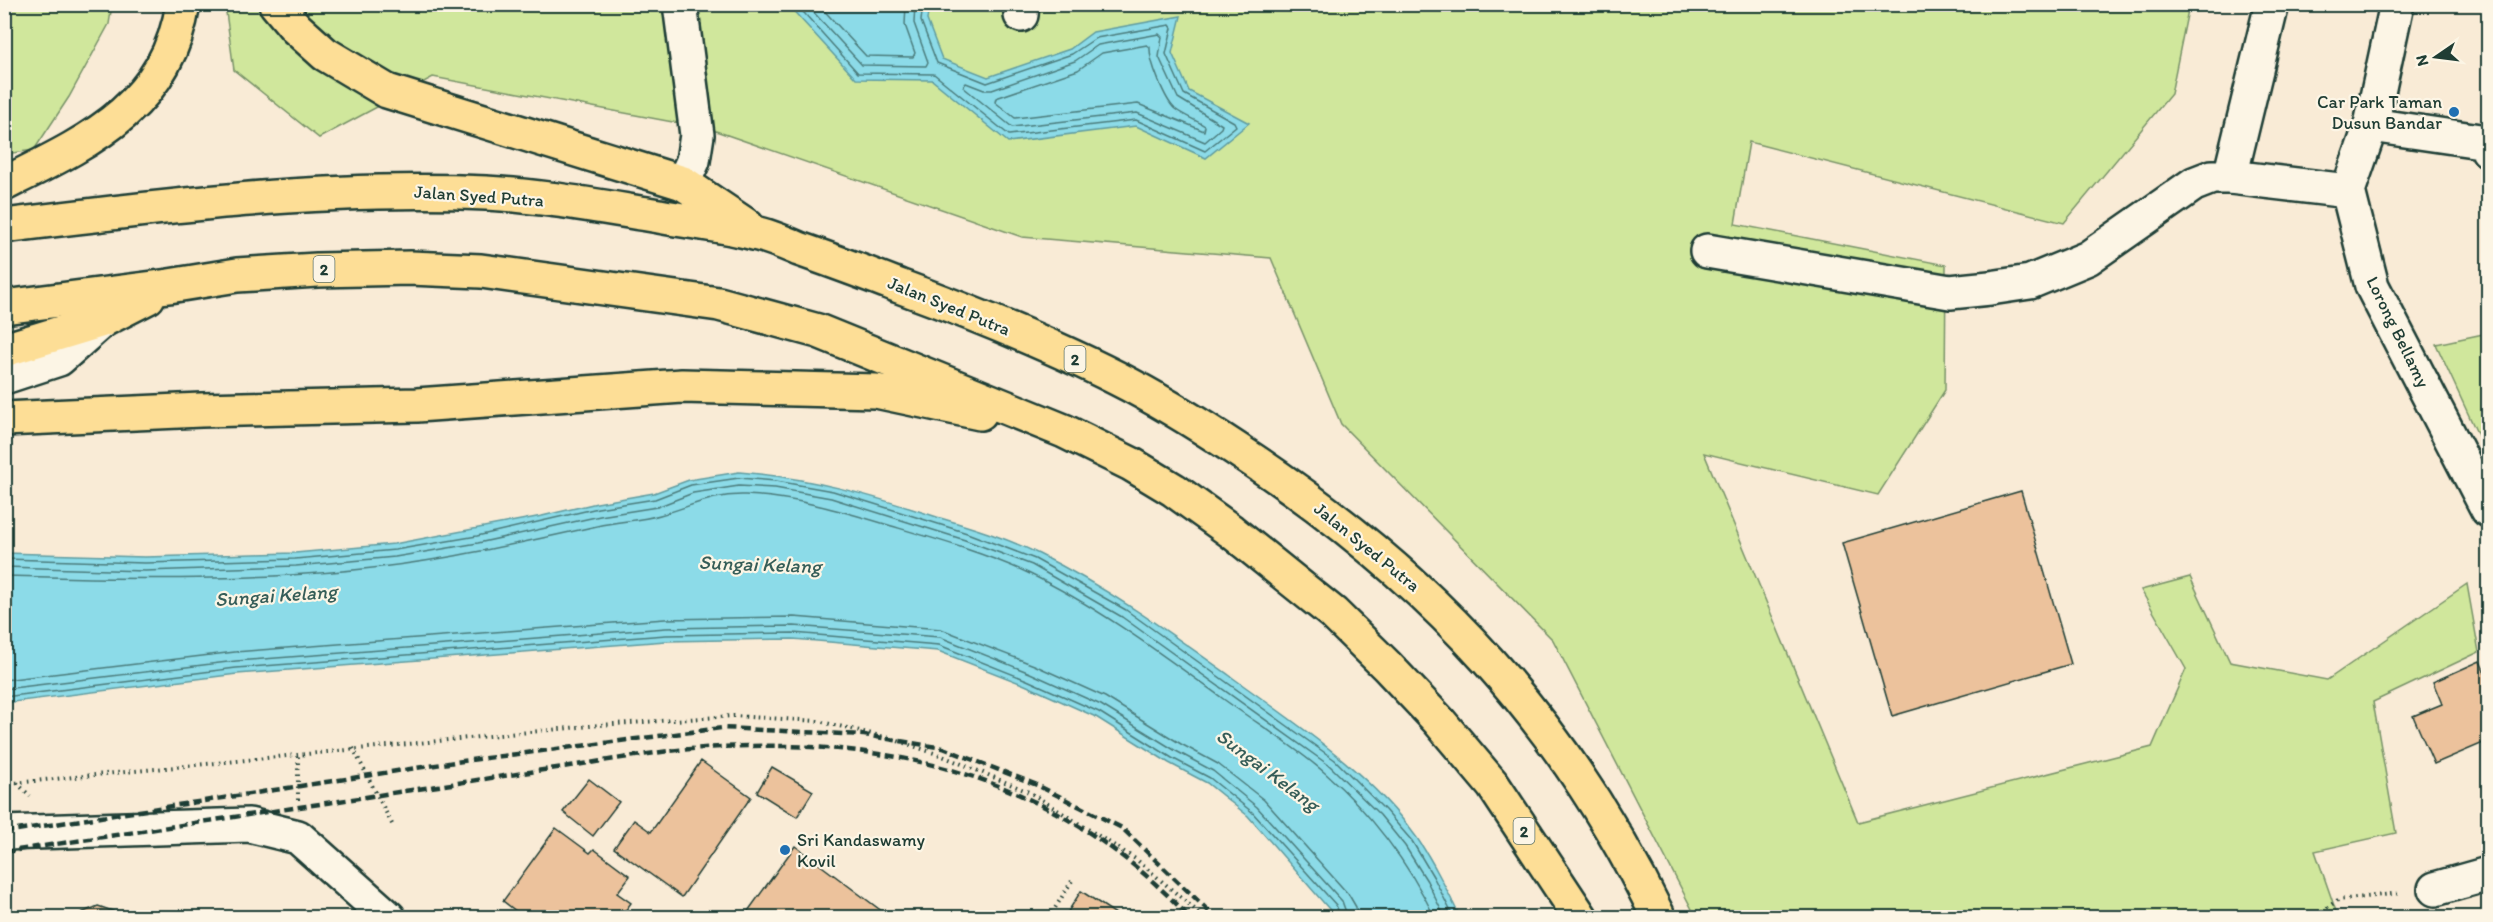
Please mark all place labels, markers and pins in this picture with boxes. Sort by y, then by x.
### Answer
place label: Car Park Taman Dusun Bandar [2317,91,2442,134]
marker: Car Park Taman Dusun Bandar [2447,105,2461,119]
place label: Sri Kandaswamy Kovil [797,829,926,872]
marker: Sri Kandaswamy Kovil [778,843,792,857]

